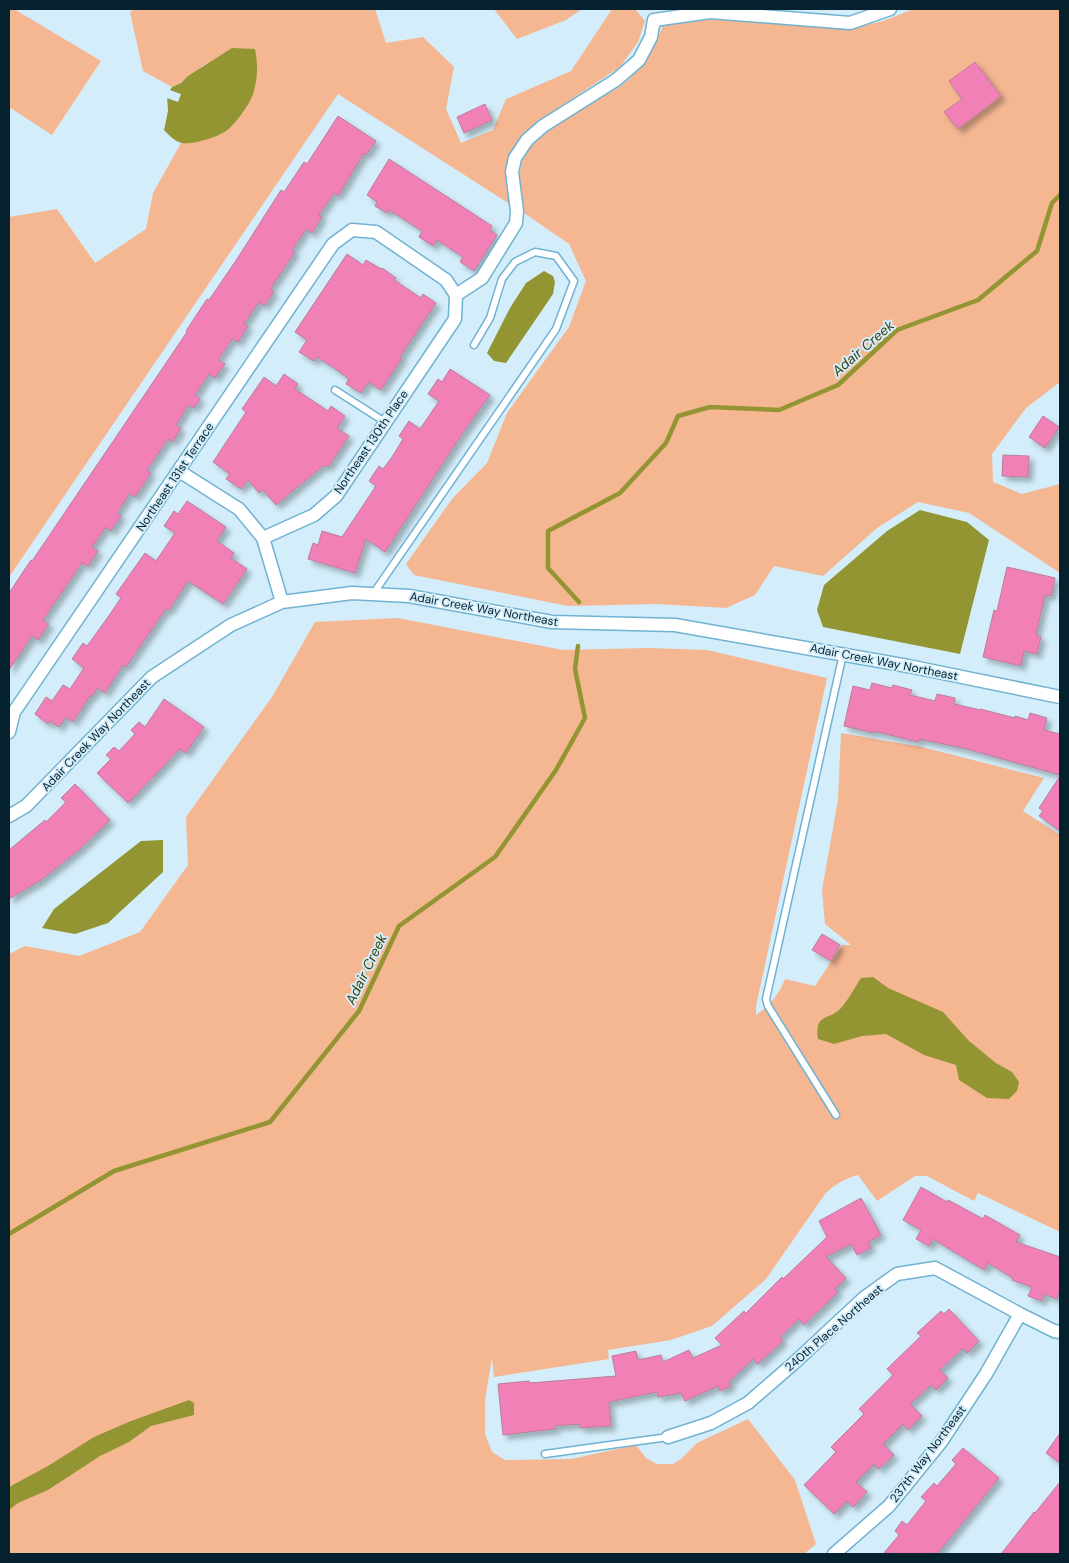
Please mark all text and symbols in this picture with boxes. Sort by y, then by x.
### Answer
water label: Adair Creek [828,316,898,380]
street label: Northeast 130th Place [330,387,412,497]
street label: Northeast 131st Terrace [133,419,218,535]
street label: Adair Creek Way Northeast [409,588,560,630]
street label: Adair Creek Way Northeast [809,640,960,684]
street label: Adair Creek Way Northeast [38,675,154,795]
water label: Adair Creek [341,930,391,1008]
street label: 240th Place Northeast [781,1281,887,1375]
street label: 237th Way Northeast [886,1402,970,1506]

